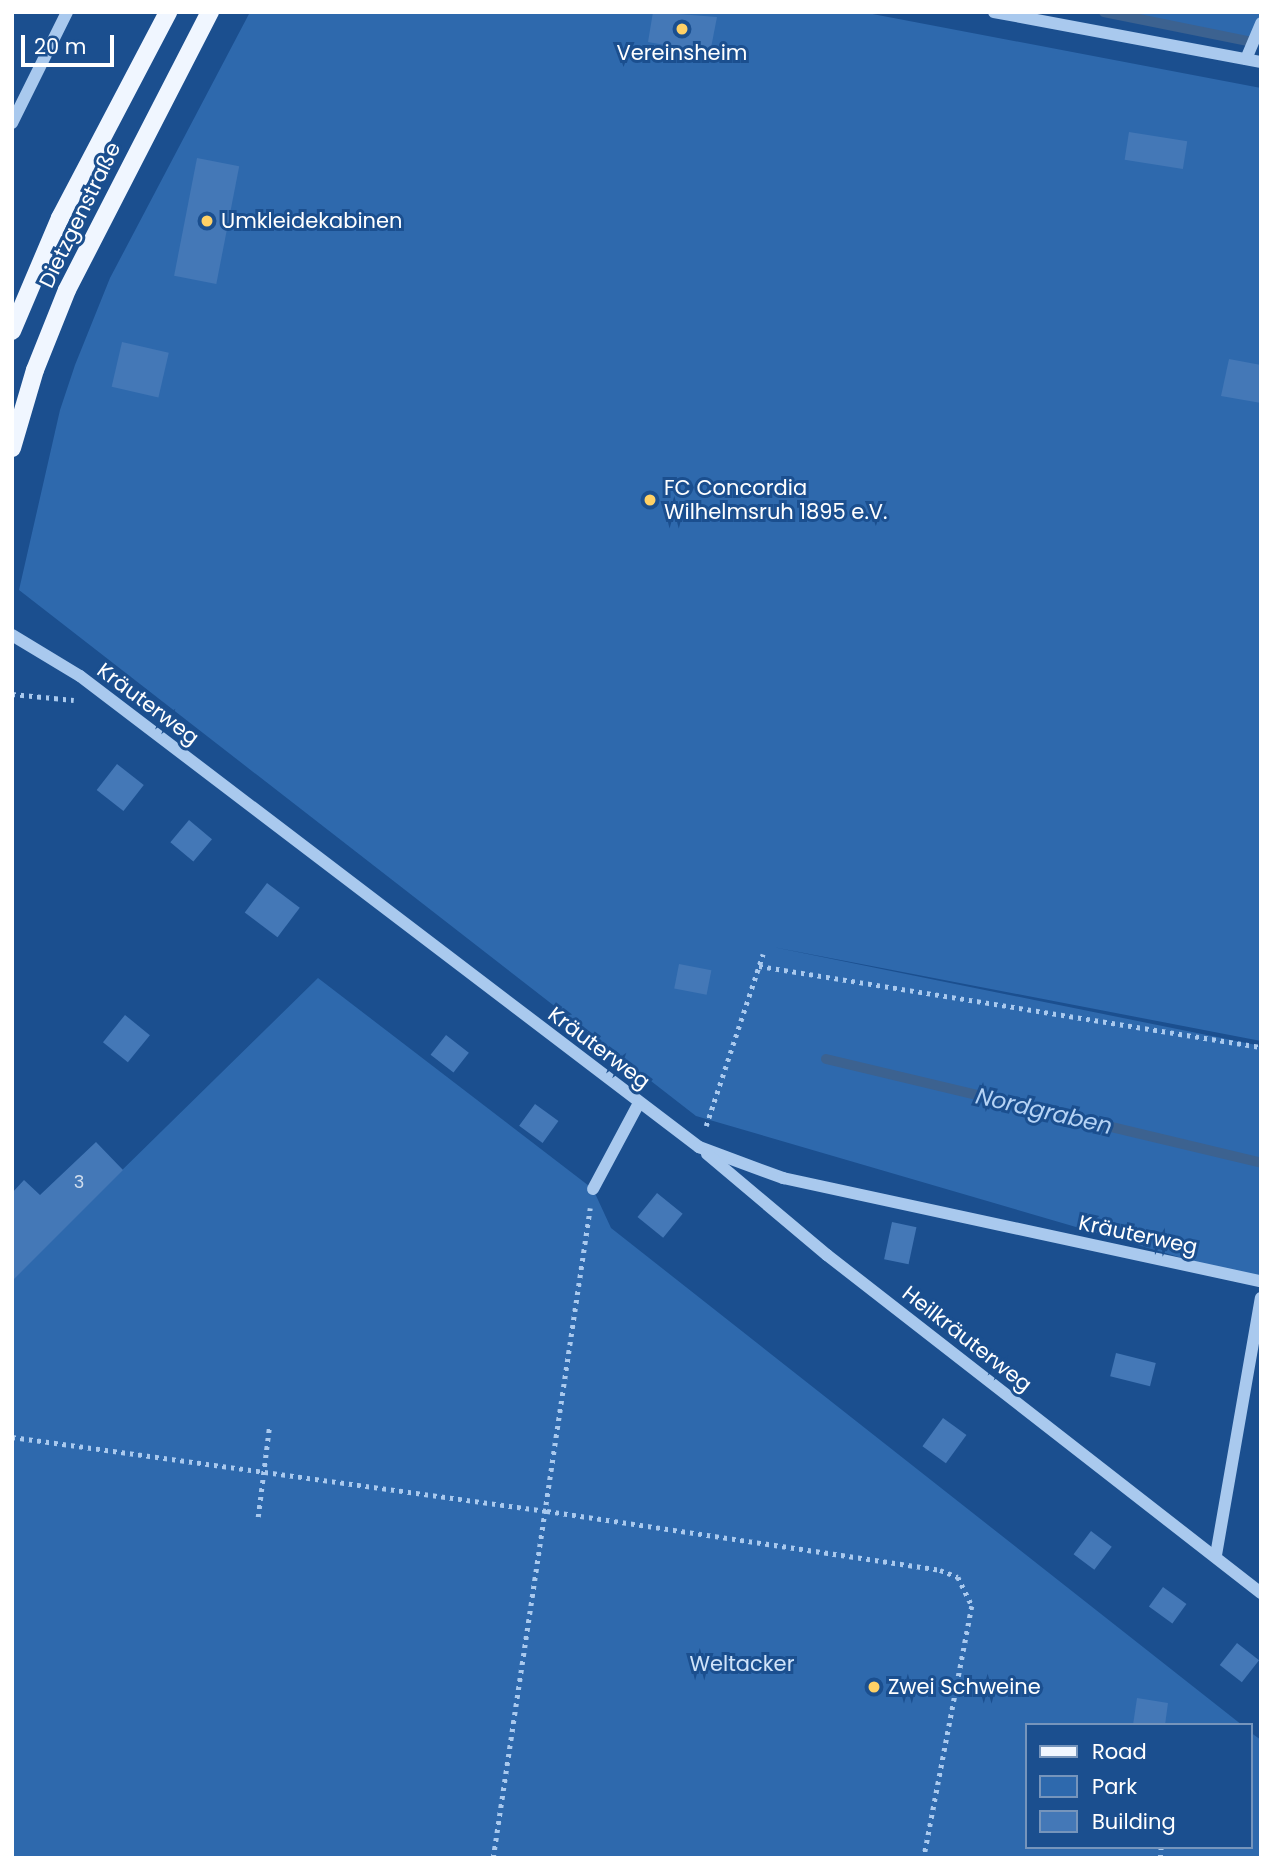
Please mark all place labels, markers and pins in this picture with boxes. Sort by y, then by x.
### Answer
marker: Vereinsheim [674,21,690,37]
place label: Vereinsheim [617,40,747,66]
place label: Umkleidekabinen [221,208,402,234]
marker: Umkleidekabinen [199,213,215,229]
place label: FC Concordia Wilhelmsruh 1895 e.V. [664,475,887,525]
marker: FC Concordia Wilhelmsruh 1895 e.V. [642,492,658,508]
place label: Zwei Schweine [888,1674,1041,1700]
marker: Zwei Schweine [866,1679,882,1695]

